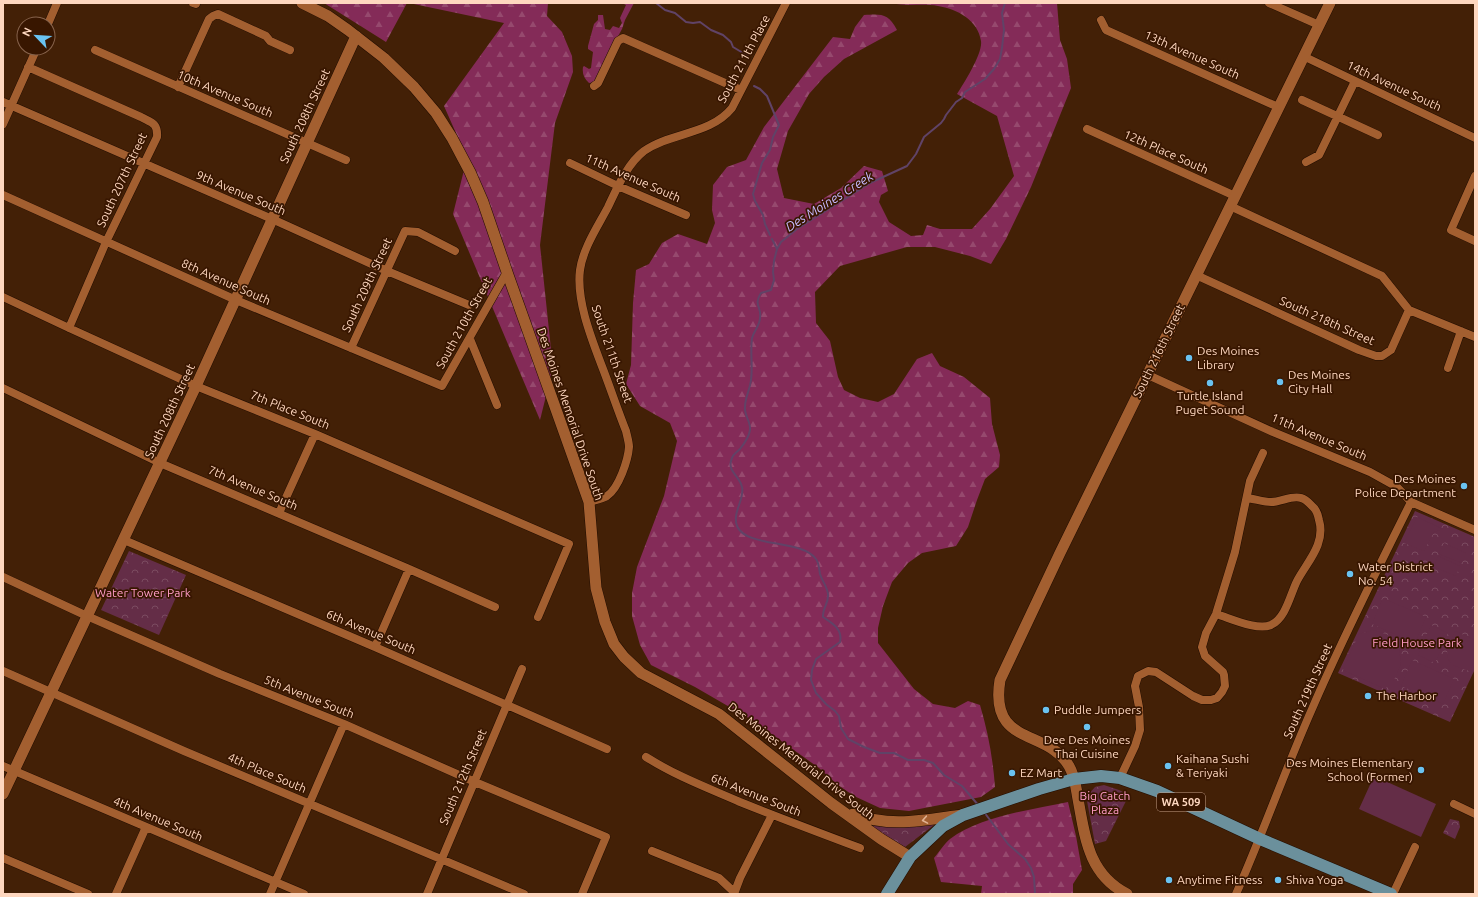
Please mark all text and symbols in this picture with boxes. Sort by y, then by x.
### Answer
street label: South 211th Place [715,13,772,105]
north arrow [16,16,56,56]
text: N [20,26,34,38]
street label: 13th Avenue South [1143,28,1242,81]
street label: 14th Avenue South [1345,58,1444,113]
street label: South 208th Street [277,66,332,165]
street label: 10th Avenue South [175,67,275,120]
street label: 12th Place South [1122,127,1210,176]
street label: South 207th Street [94,130,149,229]
street label: 11th Avenue South [584,151,683,204]
street label: 9th Avenue South [194,168,288,217]
water label: Des Moines Creek [783,168,876,234]
street label: South 209th Street [339,235,394,334]
street label: 8th Avenue South [180,256,273,307]
street label: South 210th Street [433,274,494,371]
street label: South 218th Street [1278,294,1377,347]
street label: South 216th Street [1130,302,1187,400]
street label: South 211th Street [590,303,635,405]
street label: Des Moines Memorial Drive South [535,326,606,502]
place label: Des Moines Library [1197,344,1259,371]
marker: Des Moines Library [1184,353,1194,363]
street label: South 208th Street [142,361,197,460]
place label: Des Moines City Hall [1288,368,1350,395]
marker: Des Moines City Hall [1275,377,1285,387]
marker: Turtle Island Puget Sound [1205,378,1215,388]
street label: 7th Place South [249,388,332,431]
place label: Turtle Island Puget Sound [1175,389,1245,416]
street label: 11th Avenue South [1269,410,1369,463]
street label: 7th Avenue South [206,463,300,512]
place label: Des Moines Police Department [1355,472,1456,499]
marker: Des Moines Police Department [1459,481,1469,491]
place label: Water District No. 54 [1358,560,1433,587]
marker: Water District No. 54 [1345,569,1355,579]
park label: Water Tower Park [95,586,191,599]
street label: 6th Avenue South [324,607,418,656]
park label: Field House Park [1372,636,1462,649]
street label: South 219th Street [1281,641,1334,740]
street label: 5th Avenue South [262,673,356,721]
place label: The Harbor [1376,689,1437,702]
marker: The Harbor [1363,691,1373,701]
street label: Des Moines Memorial Drive South [726,700,877,822]
place label: Puddle Jumpers [1054,703,1141,716]
marker: Puddle Jumpers [1041,705,1051,715]
marker: Dee Des Moines Thai Cuisine [1082,722,1092,732]
street label: South 212th Street [437,727,489,827]
place label: Dee Des Moines Thai Cuisine [1044,733,1130,760]
street label: 4th Place South [226,750,309,795]
place label: Kaihana Sushi & Teriyaki [1176,752,1249,779]
place label: Des Moines Elementary School (Former) [1286,756,1413,784]
marker: Kaihana Sushi & Teriyaki [1163,761,1173,771]
marker: Des Moines Elementary School (Former) [1416,765,1426,775]
place label: EZ Mart [1020,766,1062,779]
marker: EZ Mart [1007,768,1017,778]
street label: 6th Avenue South [709,771,803,819]
park label: Big Catch Plaza [1080,789,1130,816]
road number: WA 509 [1157,793,1205,811]
street label: 4th Avenue South [111,794,205,843]
one-way arrow [922,815,928,824]
place label: Anytime Fitness [1177,873,1263,886]
place label: Shiva Yoga [1286,873,1343,886]
marker: Anytime Fitness [1164,875,1174,885]
marker: Shiva Yoga [1273,875,1283,885]

